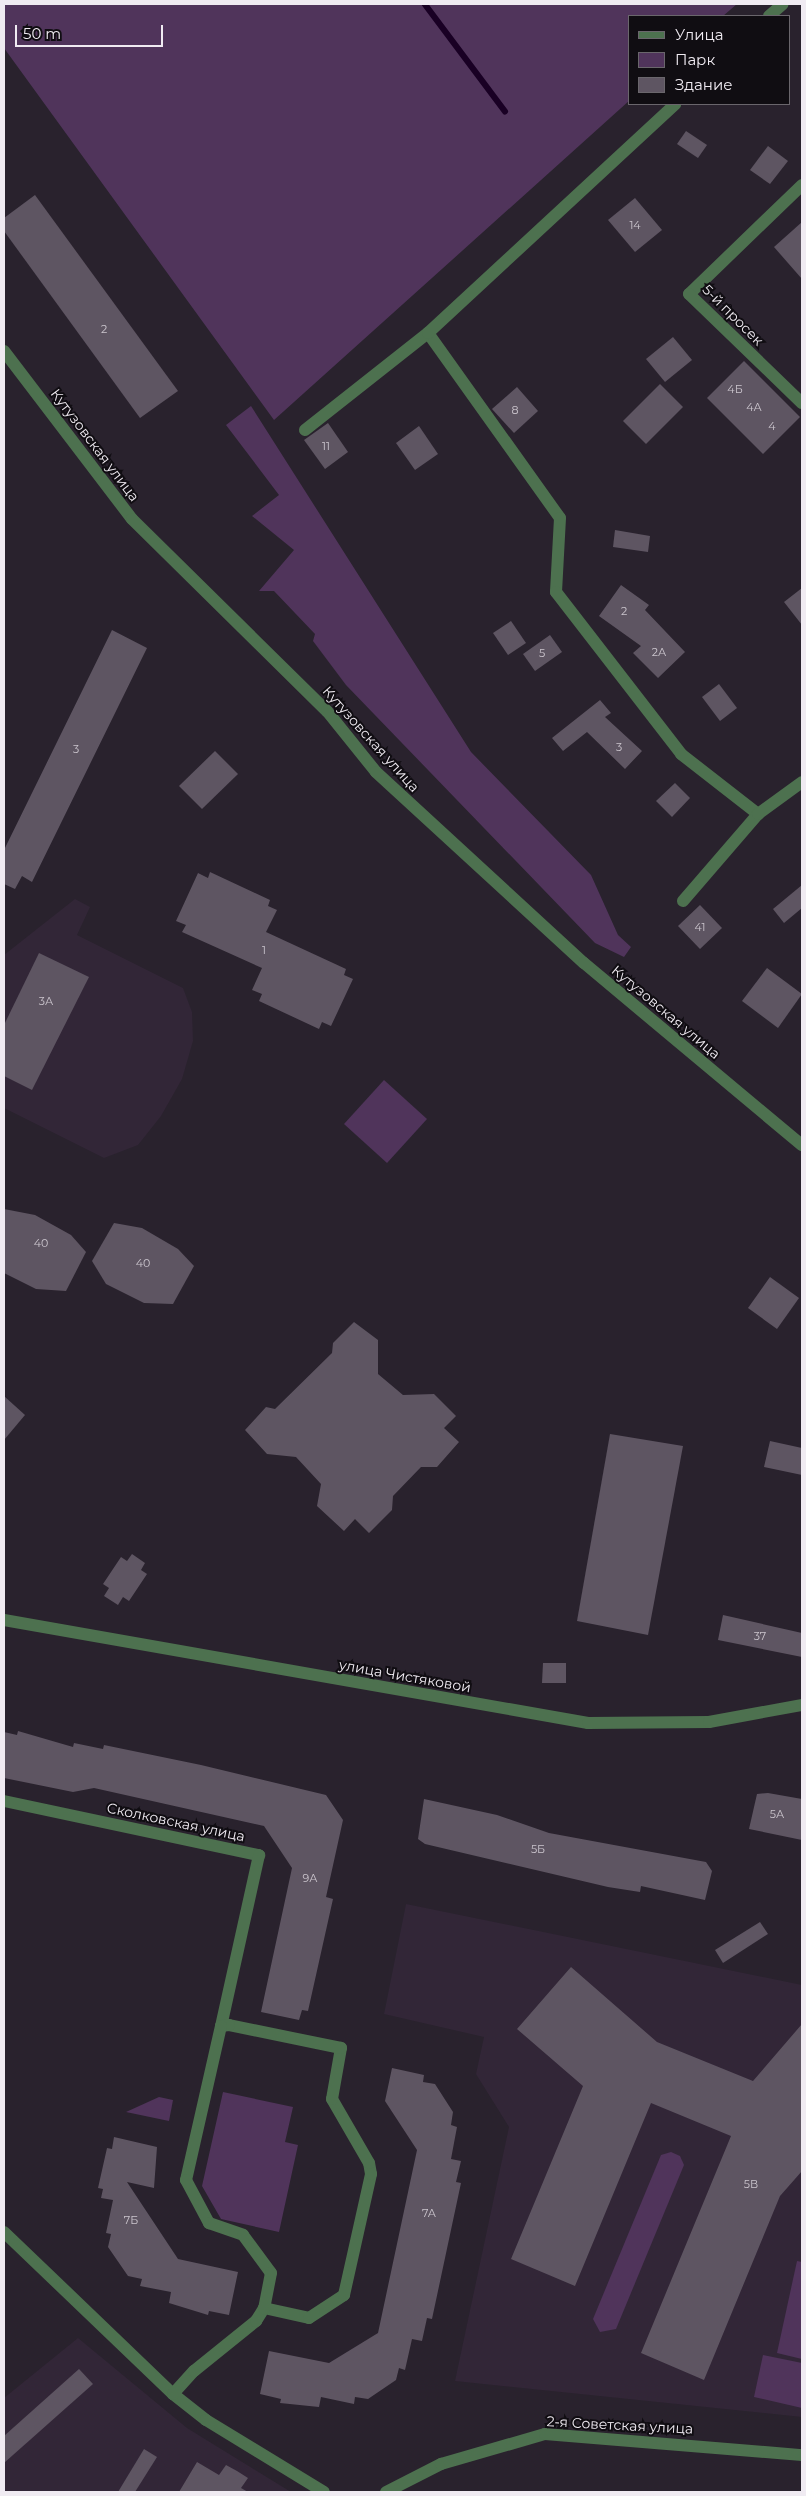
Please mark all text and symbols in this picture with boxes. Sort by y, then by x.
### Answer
scale bar [18,15,165,47]
legend [628,15,791,105]
text: 50 m [23,24,61,43]
text: Улица [675,25,723,44]
text: Парк [675,50,715,69]
text: Здание [675,75,733,94]
house number: 14 [629,218,641,232]
street label: 5-й просек [699,281,767,349]
house number: 2 [101,322,107,336]
house number: 4Б [727,382,743,396]
street label: Кутузовская улица [47,385,143,505]
house number: 4А [746,400,762,414]
house number: 8 [511,403,519,417]
house number: 4 [768,419,776,433]
house number: 11 [322,439,330,453]
house number: 2 [621,604,627,618]
house number: 2А [652,645,666,659]
house number: 5 [539,646,545,660]
street label: Кутузовская улица [319,683,423,795]
house number: 3 [616,740,622,754]
house number: 3 [73,742,79,756]
house number: 41 [695,920,705,934]
house number: 1 [262,943,266,957]
street label: Кутузовская улица [608,962,724,1062]
house number: 3А [39,994,53,1008]
house number: 40 [34,1236,48,1250]
house number: 40 [136,1256,150,1270]
house number: 37 [754,1629,766,1643]
street label: улица Чистяковой [338,1656,472,1696]
street label: Сколковская улица [105,1799,247,1845]
house number: 5А [770,1807,784,1821]
house number: 5Б [531,1842,545,1856]
house number: 9А [303,1871,317,1885]
house number: 5В [744,2177,758,2191]
house number: 7А [422,2206,436,2220]
house number: 7Б [124,2213,138,2227]
street label: 2-я Советская улица [546,2413,694,2437]

